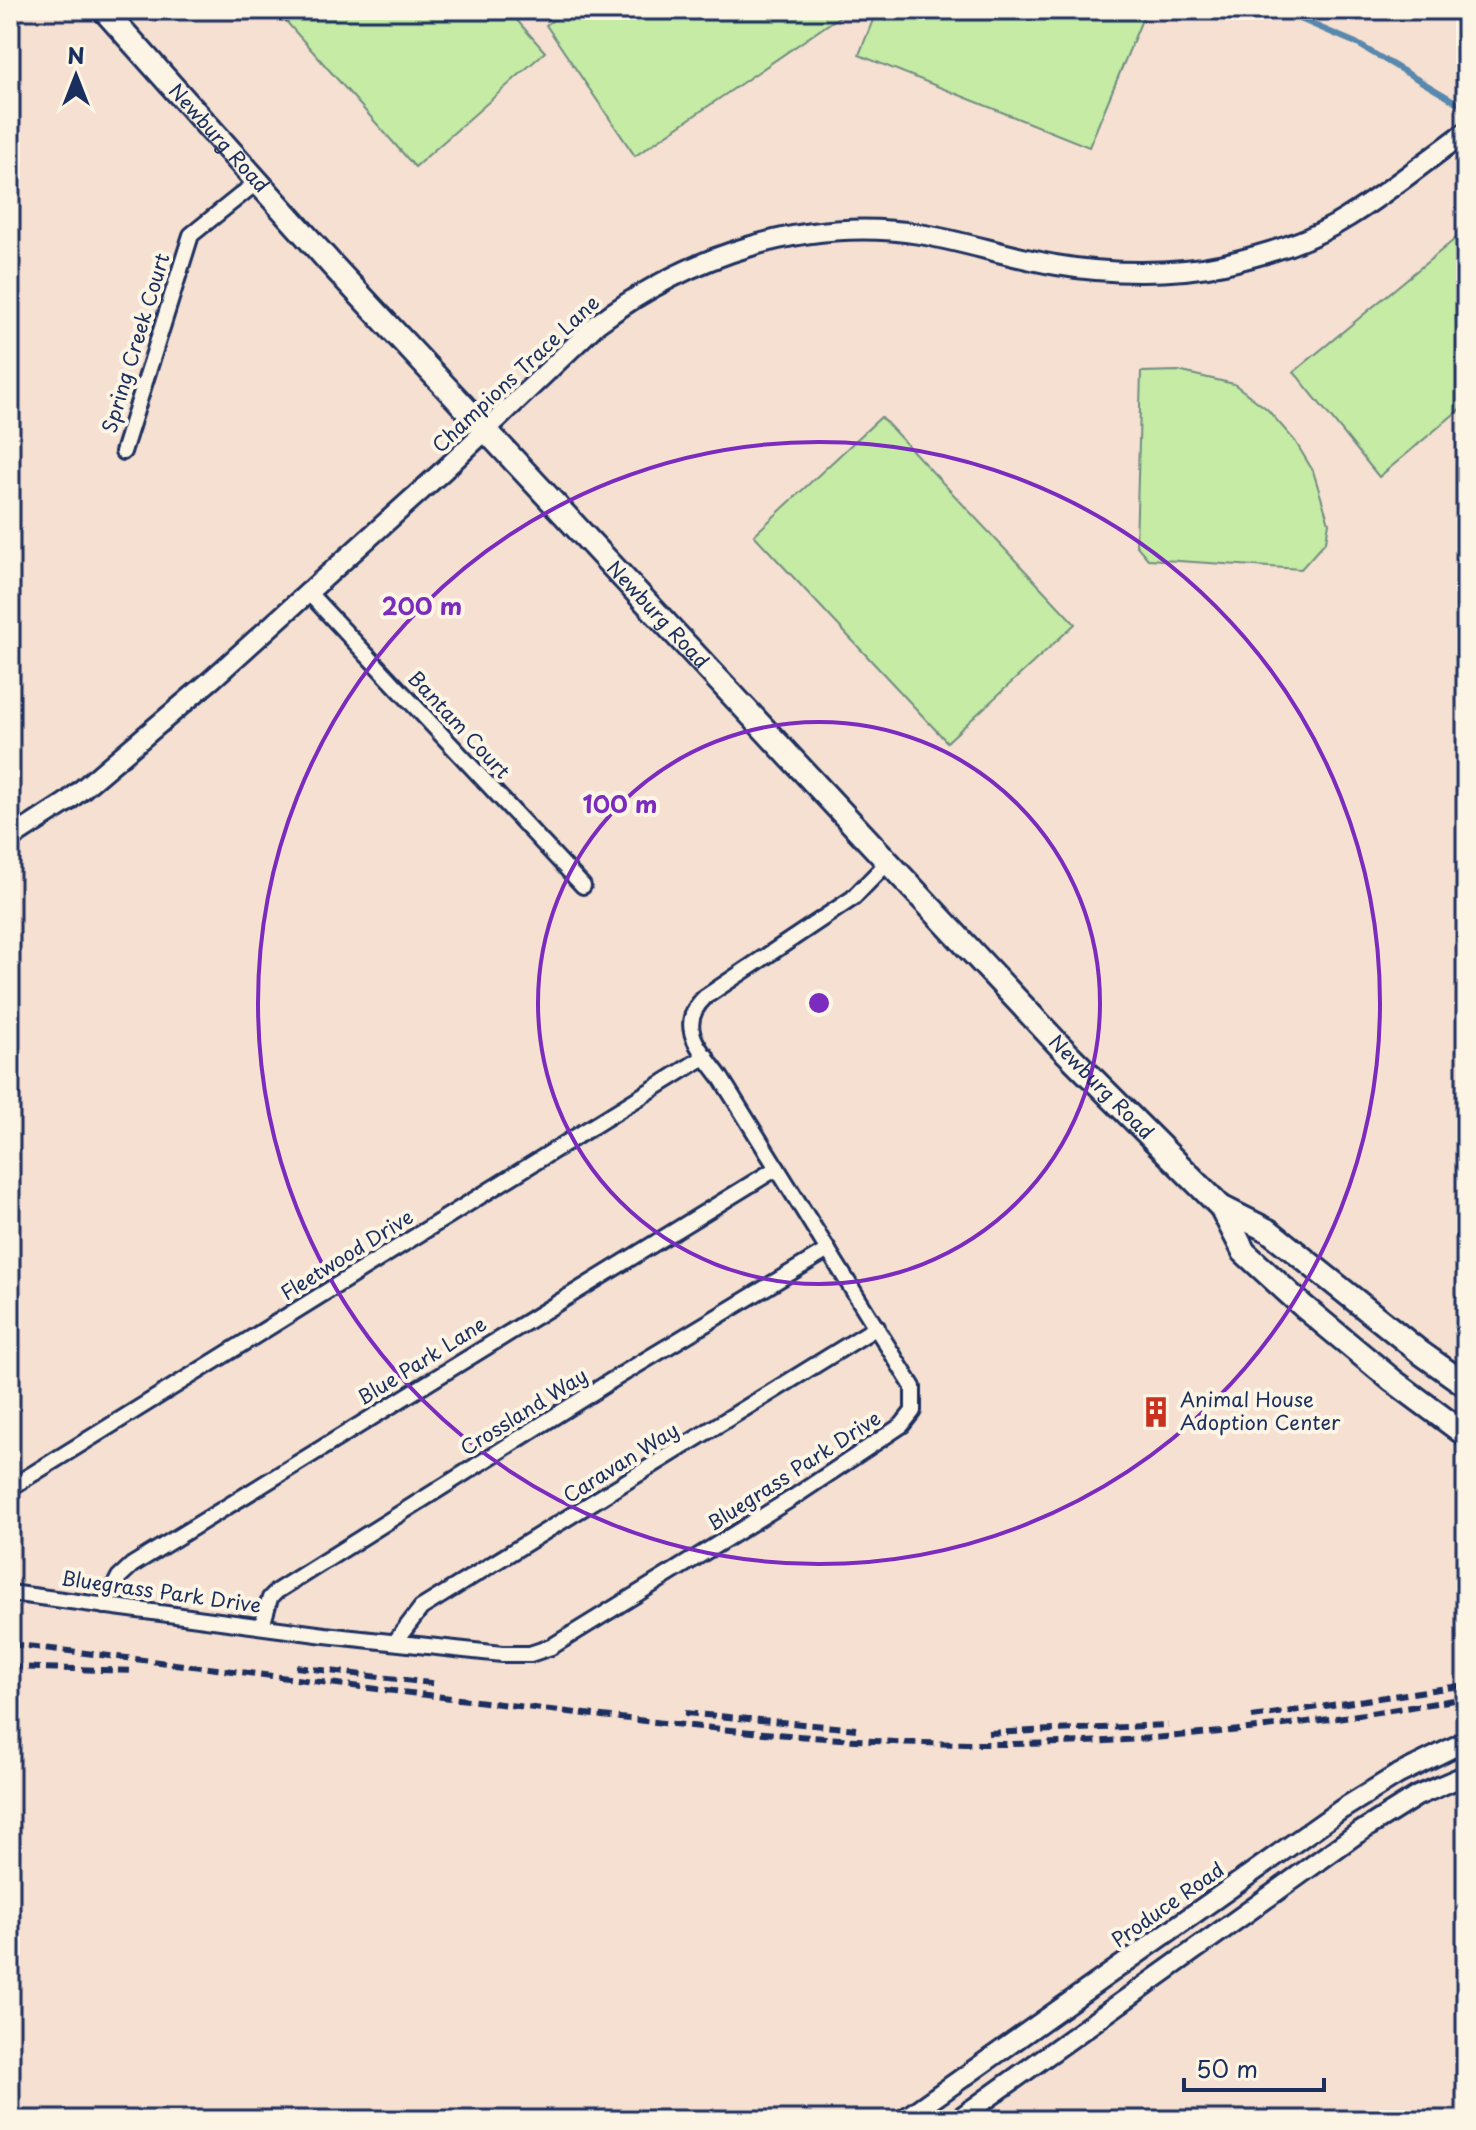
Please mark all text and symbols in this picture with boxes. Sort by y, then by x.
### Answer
north arrow [36,36,116,116]
text: N [67,38,85,71]
street label: Newburg Road [162,76,277,199]
street label: Spring Creek Court [93,249,177,436]
street label: Champions Trace Lane [425,287,606,459]
street label: Newburg Road [600,553,717,675]
text: 200 m [382,587,462,623]
street label: Bantam Court [402,664,518,785]
text: 100 m [583,785,657,821]
centre of rings [805,989,833,1017]
street label: Newburg Road [1042,1027,1161,1146]
street label: Fleetwood Drive [274,1201,419,1307]
street label: Blue Park Lane [351,1308,492,1412]
street label: Crossland Way [454,1360,593,1462]
place label: Animal House Adoption Center [1180,1384,1341,1437]
building icon: Animal House Adoption Center [1139,1395,1173,1429]
street label: Bluegrass Park Drive [701,1403,886,1538]
street label: Caravan Way [557,1415,684,1510]
street label: Bluegrass Park Drive [59,1562,263,1620]
street label: Produce Road [1105,1854,1230,1954]
scale bar [1184,2042,1324,2092]
text: 50 m [1196,2050,1258,2086]

